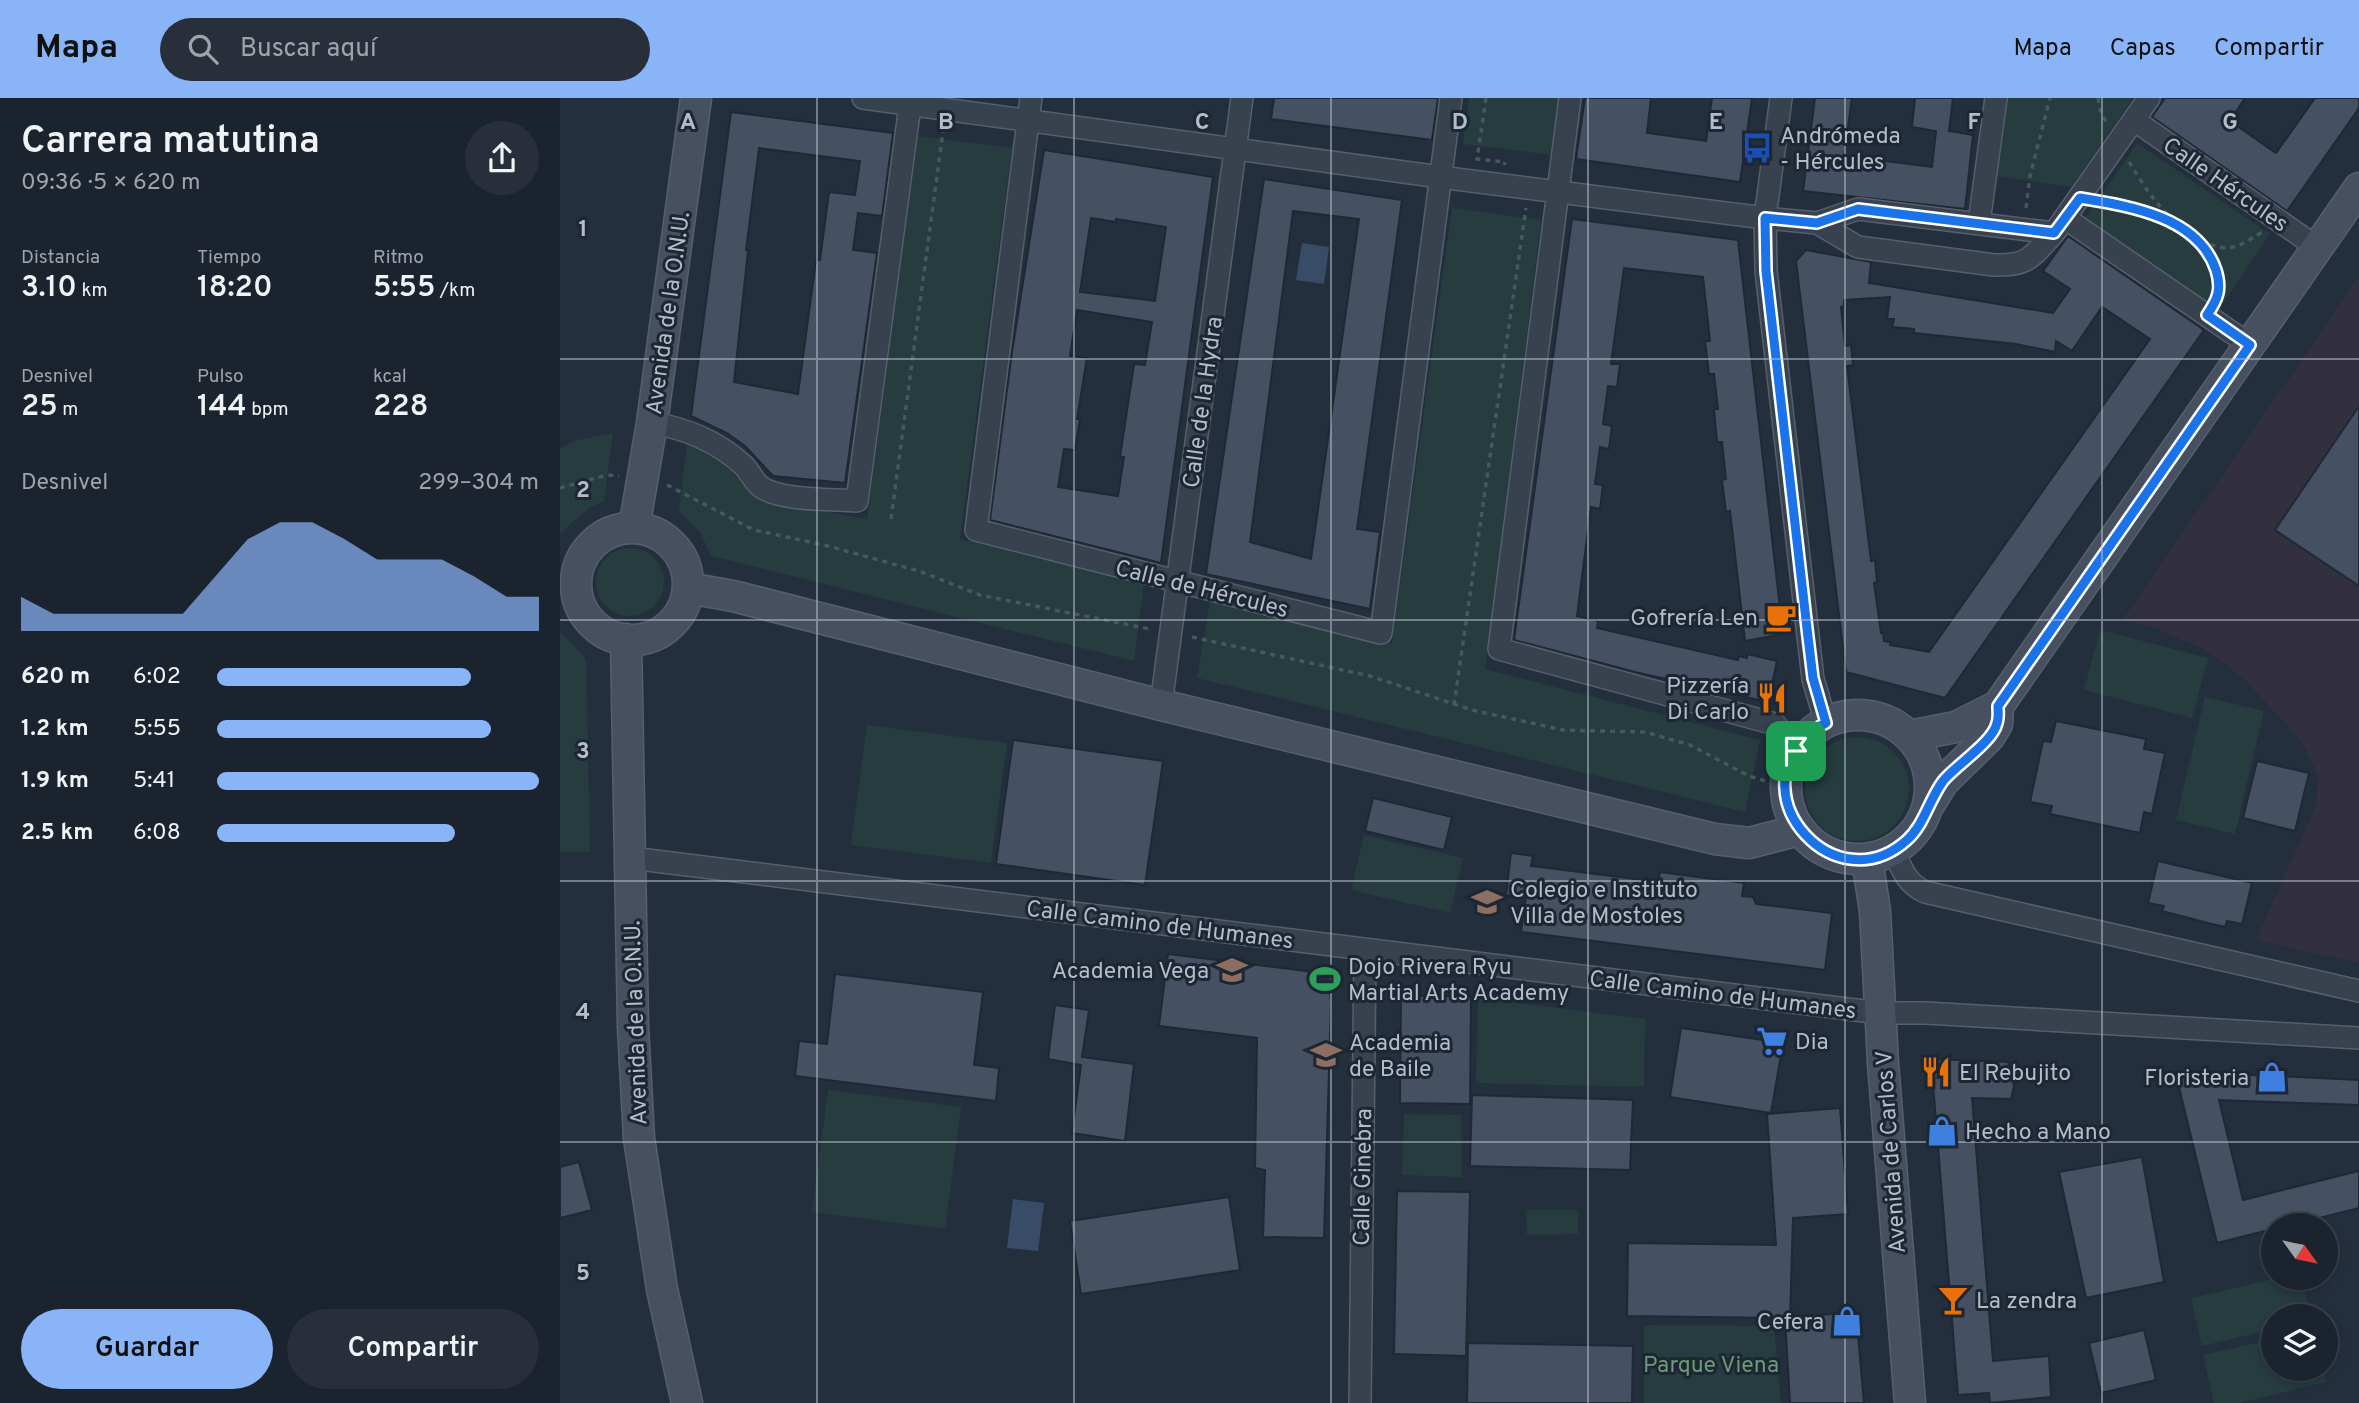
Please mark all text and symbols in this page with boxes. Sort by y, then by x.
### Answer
search box [160,18,650,81]
text: Mapa [35,28,118,70]
icon: search [184,30,222,68]
text: Buscar aquí [240,33,377,66]
text: Mapa [2014,34,2072,64]
text: Capas [2110,34,2176,64]
text: Compartir [2214,34,2324,64]
text: A [680,109,696,138]
text: B [938,109,954,138]
text: C [1195,109,1209,138]
text: D [1452,109,1468,138]
text: E [1709,109,1723,138]
text: F [1967,109,1981,138]
text: G [2222,109,2238,138]
text: Carrera matutina [21,118,320,167]
button: share [465,121,539,195]
place label: Andrómeda - Hércules [1780,123,1901,178]
bus stop icon: Andrómeda - Hércules [1740,131,1774,165]
street label: Calle Hércules [2156,132,2293,240]
text: 09:36 · 5 × 620 m [21,169,200,198]
street label: Avenida de la O.N.U. [641,210,698,417]
text: 1 [578,216,588,245]
text: Distancia [21,246,100,270]
text: Tiempo [197,246,261,270]
text: Ritmo [373,246,424,270]
text: 3.10 [21,270,77,307]
text: 18:20 [197,270,272,307]
text: 5:55 [373,270,435,307]
text: km [77,279,108,303]
text: /km [435,279,475,303]
street label: Calle de la Hydra [1178,315,1231,490]
text: Desnivel [21,365,93,389]
text: Pulso [197,365,244,389]
text: kcal [373,365,407,389]
text: 25 [21,389,58,426]
text: 144 [197,389,247,426]
text: 228 [373,389,428,426]
text: m [58,398,78,422]
text: bpm [247,398,288,422]
text: Desnivel [21,469,108,498]
text: 299–304 m [418,469,539,498]
text: 2 [576,477,590,506]
street label: Calle de Hércules [1112,555,1291,626]
cafe icon: Gofrería Len [1764,600,1798,634]
place label: Gofrería Len [1630,605,1758,634]
text: 620 m [21,663,90,692]
text: 6:02 [133,663,181,692]
place label: Pizzería Di Carlo [1666,673,1749,728]
restaurant icon: Pizzería Di Carlo [1755,681,1789,715]
text: 1.2 km [21,715,89,744]
text: 5:55 [133,715,181,744]
pin [1766,721,1826,781]
icon: arrive [1777,732,1815,770]
text: 3 [576,738,590,767]
text: 1.9 km [21,767,89,796]
text: 5:41 [133,767,175,796]
text: 2.5 km [21,819,94,848]
text: 6:08 [133,819,181,848]
place label: Colegio e Instituto Villa de Mostoles [1510,877,1698,932]
school or university icon: Colegio e Instituto Villa de Mostoles [1470,885,1504,919]
street label: Calle Camino de Humanes [1024,896,1295,957]
street label: Avenida de la O.N.U. [619,920,656,1126]
school or university icon: Academia Vega [1215,953,1249,987]
place label: Dojo Rivera Ryu Martial Arts Academy [1348,954,1569,1009]
place label: Academia Vega [1052,958,1209,987]
sports icon: Dojo Rivera Ryu Martial Arts Academy [1308,962,1342,996]
street label: Calle Camino de Humanes [1587,966,1858,1027]
text: 4 [576,999,590,1028]
supermarket icon: Dia [1755,1024,1789,1058]
place label: Dia [1795,1029,1829,1058]
place label: Academia de Baile [1349,1030,1451,1085]
school or university icon: Academia de Baile [1309,1038,1343,1072]
street label: Avenida de Carlos V [1871,1049,1914,1254]
restaurant icon: El Rebujito [1919,1055,1953,1089]
place label: El Rebujito [1959,1060,2071,1089]
shop icon: Floristeria [2255,1060,2289,1094]
place label: Floristeria [2144,1065,2249,1094]
street label: Calle Ginebra [1349,1108,1380,1246]
shop icon: Hecho a Mano [1925,1114,1959,1148]
place label: Hecho a Mano [1965,1119,2111,1148]
north arrow [2261,1213,2338,1290]
map controls [2261,1213,2338,1381]
text: 5 [576,1260,590,1289]
bar icon: La zendra [1936,1283,1970,1317]
place label: La zendra [1976,1288,2077,1317]
shop icon: Cefera [1830,1304,1864,1338]
button: layers [2261,1304,2338,1381]
button: Guardar [21,1309,273,1389]
button: Compartir [287,1309,539,1389]
place label: Cefera [1757,1309,1824,1338]
park label: Parque Viena [1643,1352,1779,1381]

